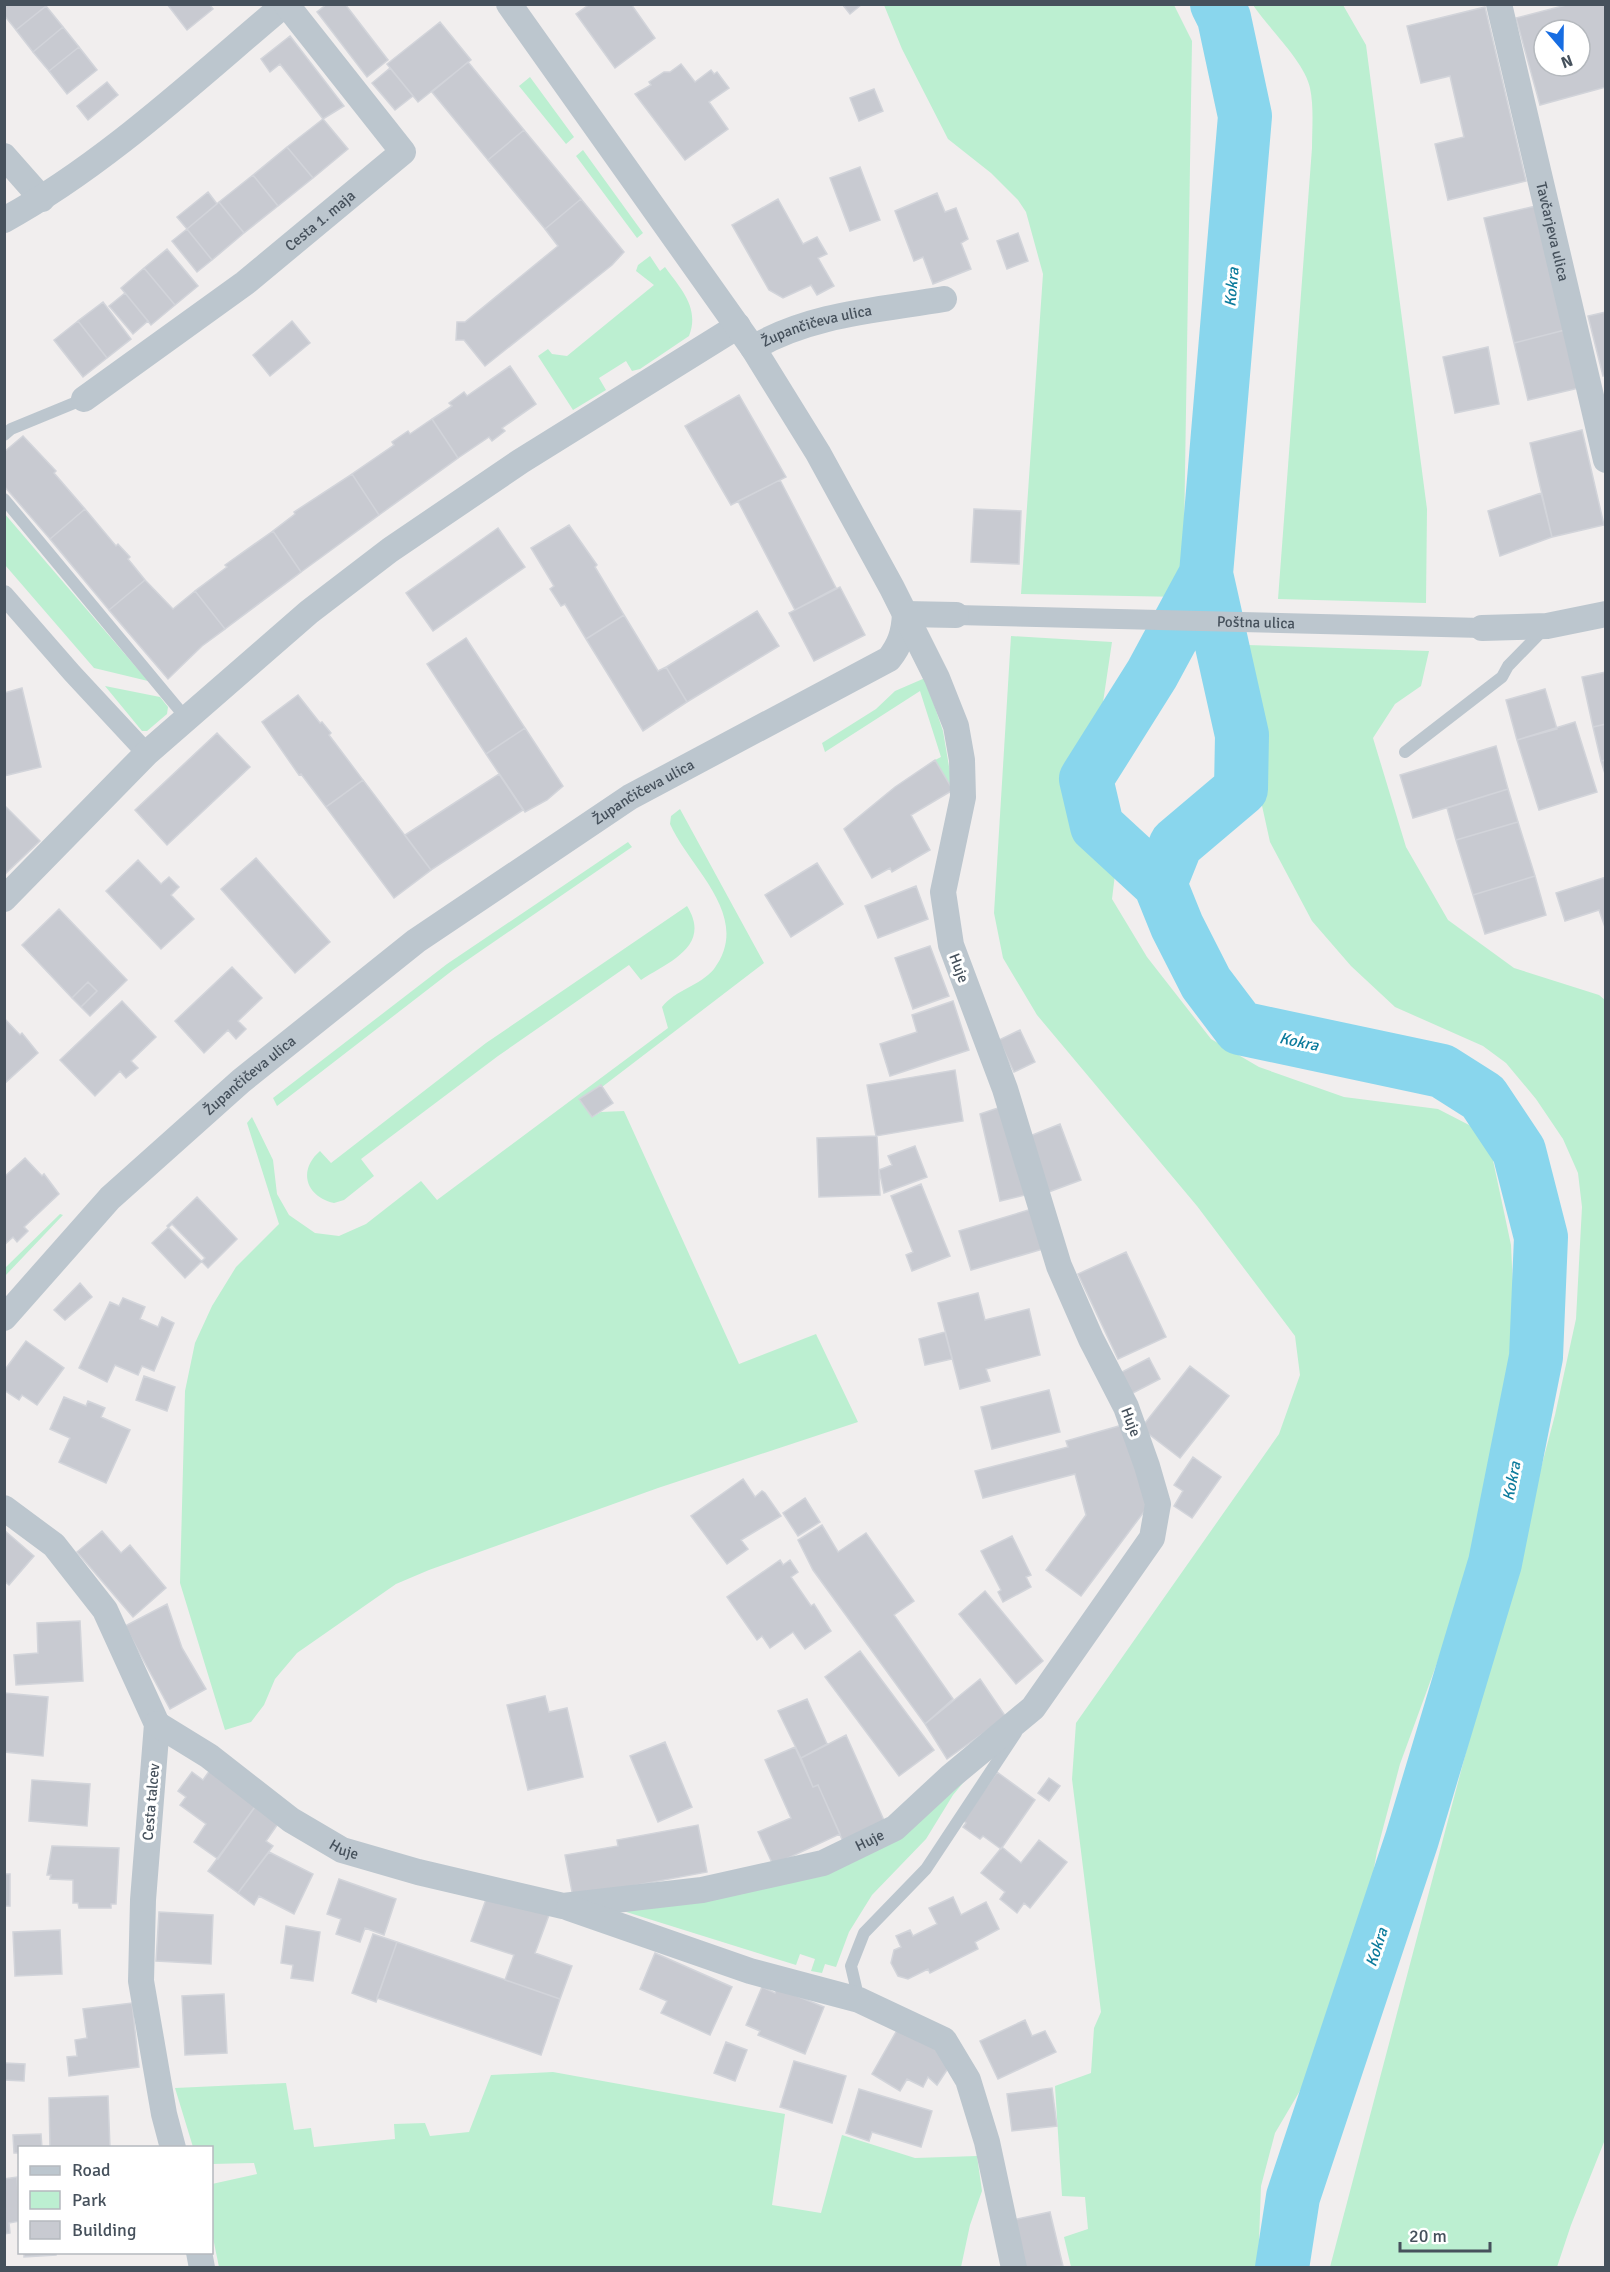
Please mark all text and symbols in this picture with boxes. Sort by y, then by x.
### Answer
north arrow [1532,18,1592,78]
text: N [1558,50,1575,72]
street label: Tavčarjeva ulica [1532,180,1573,283]
street label: Cesta 1. maja [281,186,359,255]
water label: Kokra [1220,266,1244,308]
street label: Župančičeva ulica [758,301,873,351]
street label: Poštna ulica [1217,612,1295,632]
street label: Župančičeva ulica [589,755,697,829]
street label: Huje [945,951,973,985]
water label: Kokra [1277,1028,1321,1056]
street label: Župančičeva ulica [200,1032,299,1119]
street label: Huje [1117,1405,1145,1439]
water label: Kokra [1498,1459,1526,1502]
street label: Cesta talcev [139,1762,163,1841]
street label: Huje [852,1826,887,1855]
street label: Huje [326,1836,361,1863]
water label: Kokra [1361,1925,1393,1969]
legend [18,2146,213,2254]
text: Road [72,2159,111,2181]
text: Park [72,2189,107,2211]
scale bar [1400,2215,1490,2253]
text: Building [72,2219,136,2241]
text: 20 m [1409,2225,1447,2247]

